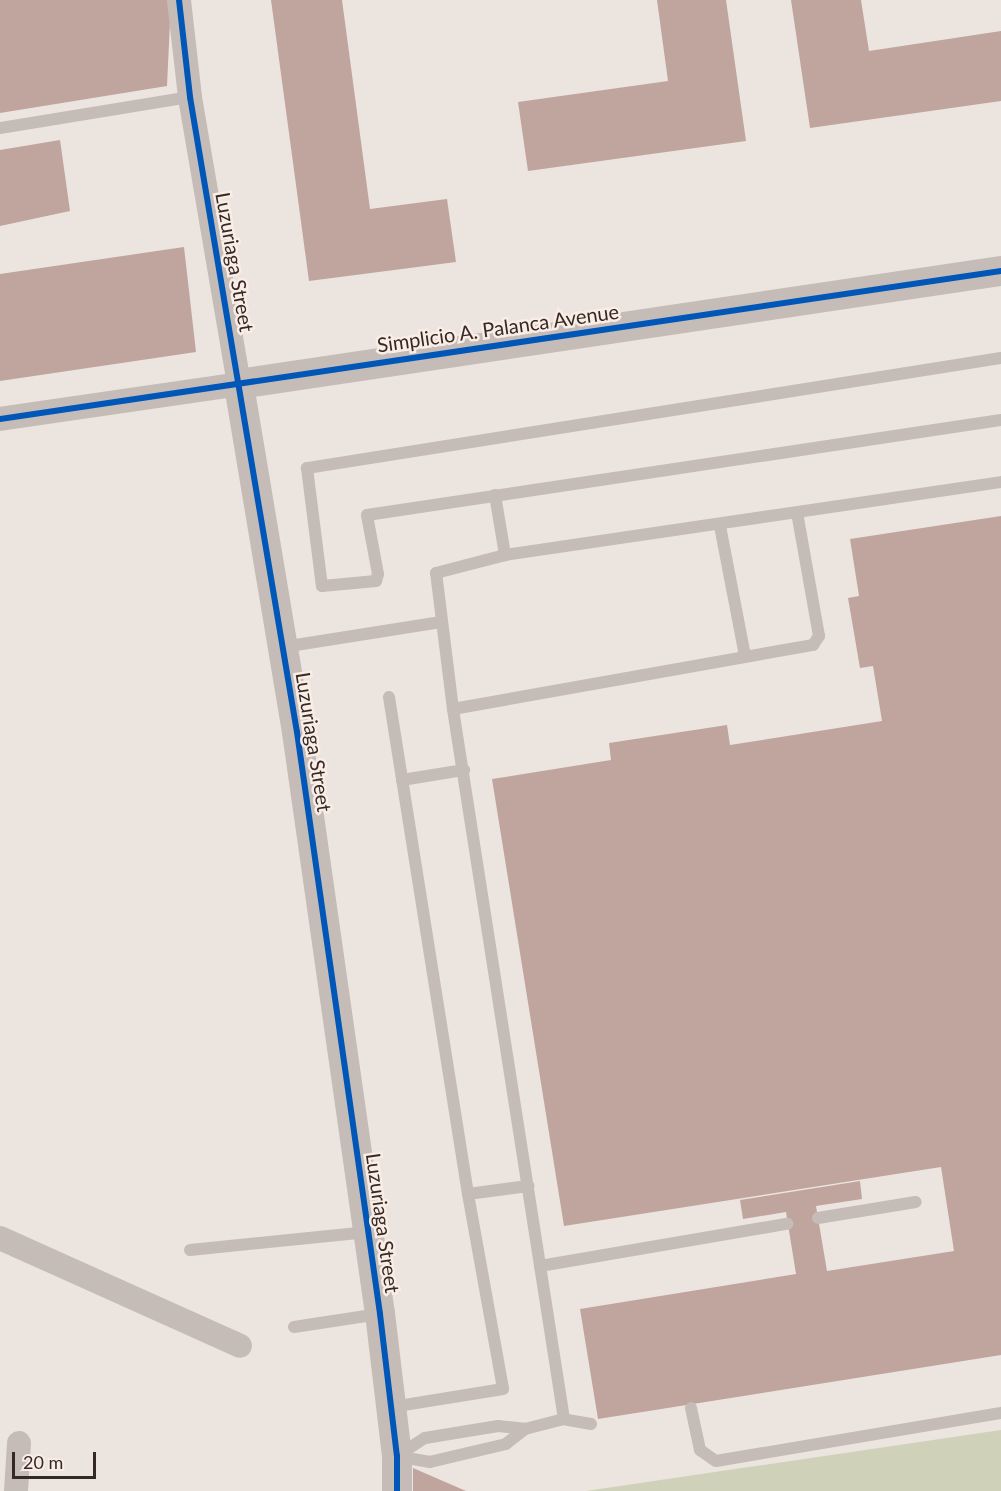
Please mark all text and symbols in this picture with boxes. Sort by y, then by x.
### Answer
street label: Luzuriaga Street [211,190,259,334]
street label: Simplicio A. Palanca Avenue [375,299,621,357]
street label: Luzuriaga Street [291,670,337,814]
street label: Luzuriaga Street [361,1151,405,1295]
scale bar [15,1440,99,1478]
text: 20 m [23,1451,63,1473]

